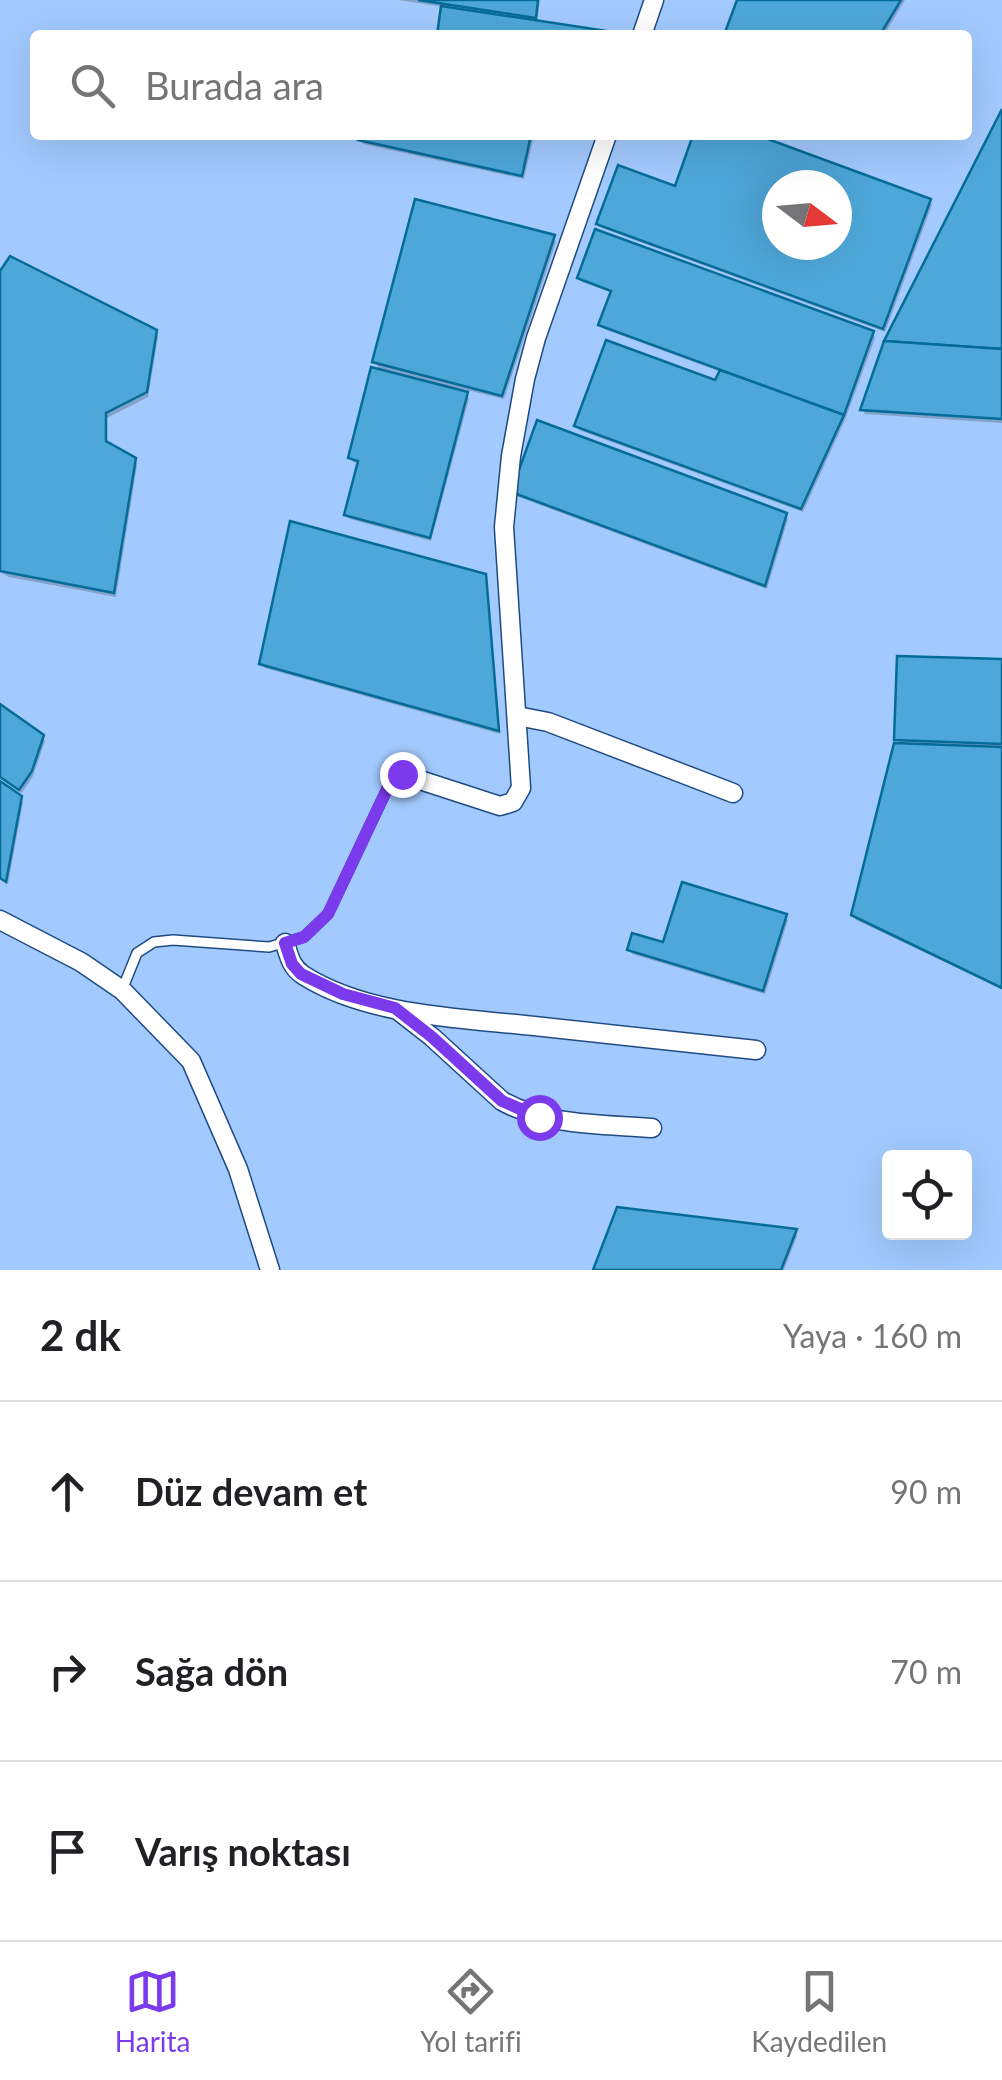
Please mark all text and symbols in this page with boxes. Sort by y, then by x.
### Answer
search box [30,30,972,140]
icon: search [65,58,120,113]
text: Burada ara [145,62,324,108]
north arrow [762,170,852,260]
route end [380,752,426,798]
route start [517,1095,563,1141]
map controls [882,1150,972,1240]
button: locate [882,1150,972,1240]
text: 2 dk [40,1310,121,1360]
text: Yaya · 160 m [783,1316,962,1355]
icon: ahead [40,1464,95,1519]
text: Düz devam et [135,1468,367,1514]
text: 90 m [890,1472,962,1511]
icon: right [40,1644,95,1699]
text: Sağa dön [135,1648,288,1694]
text: 70 m [890,1652,962,1691]
icon: arrive [40,1824,95,1879]
text: Varış noktası [135,1828,351,1874]
tab: Harita [115,1964,191,2058]
tab: Yol tarifi [420,1964,522,2058]
tab: Kaydedilen [751,1964,887,2058]

